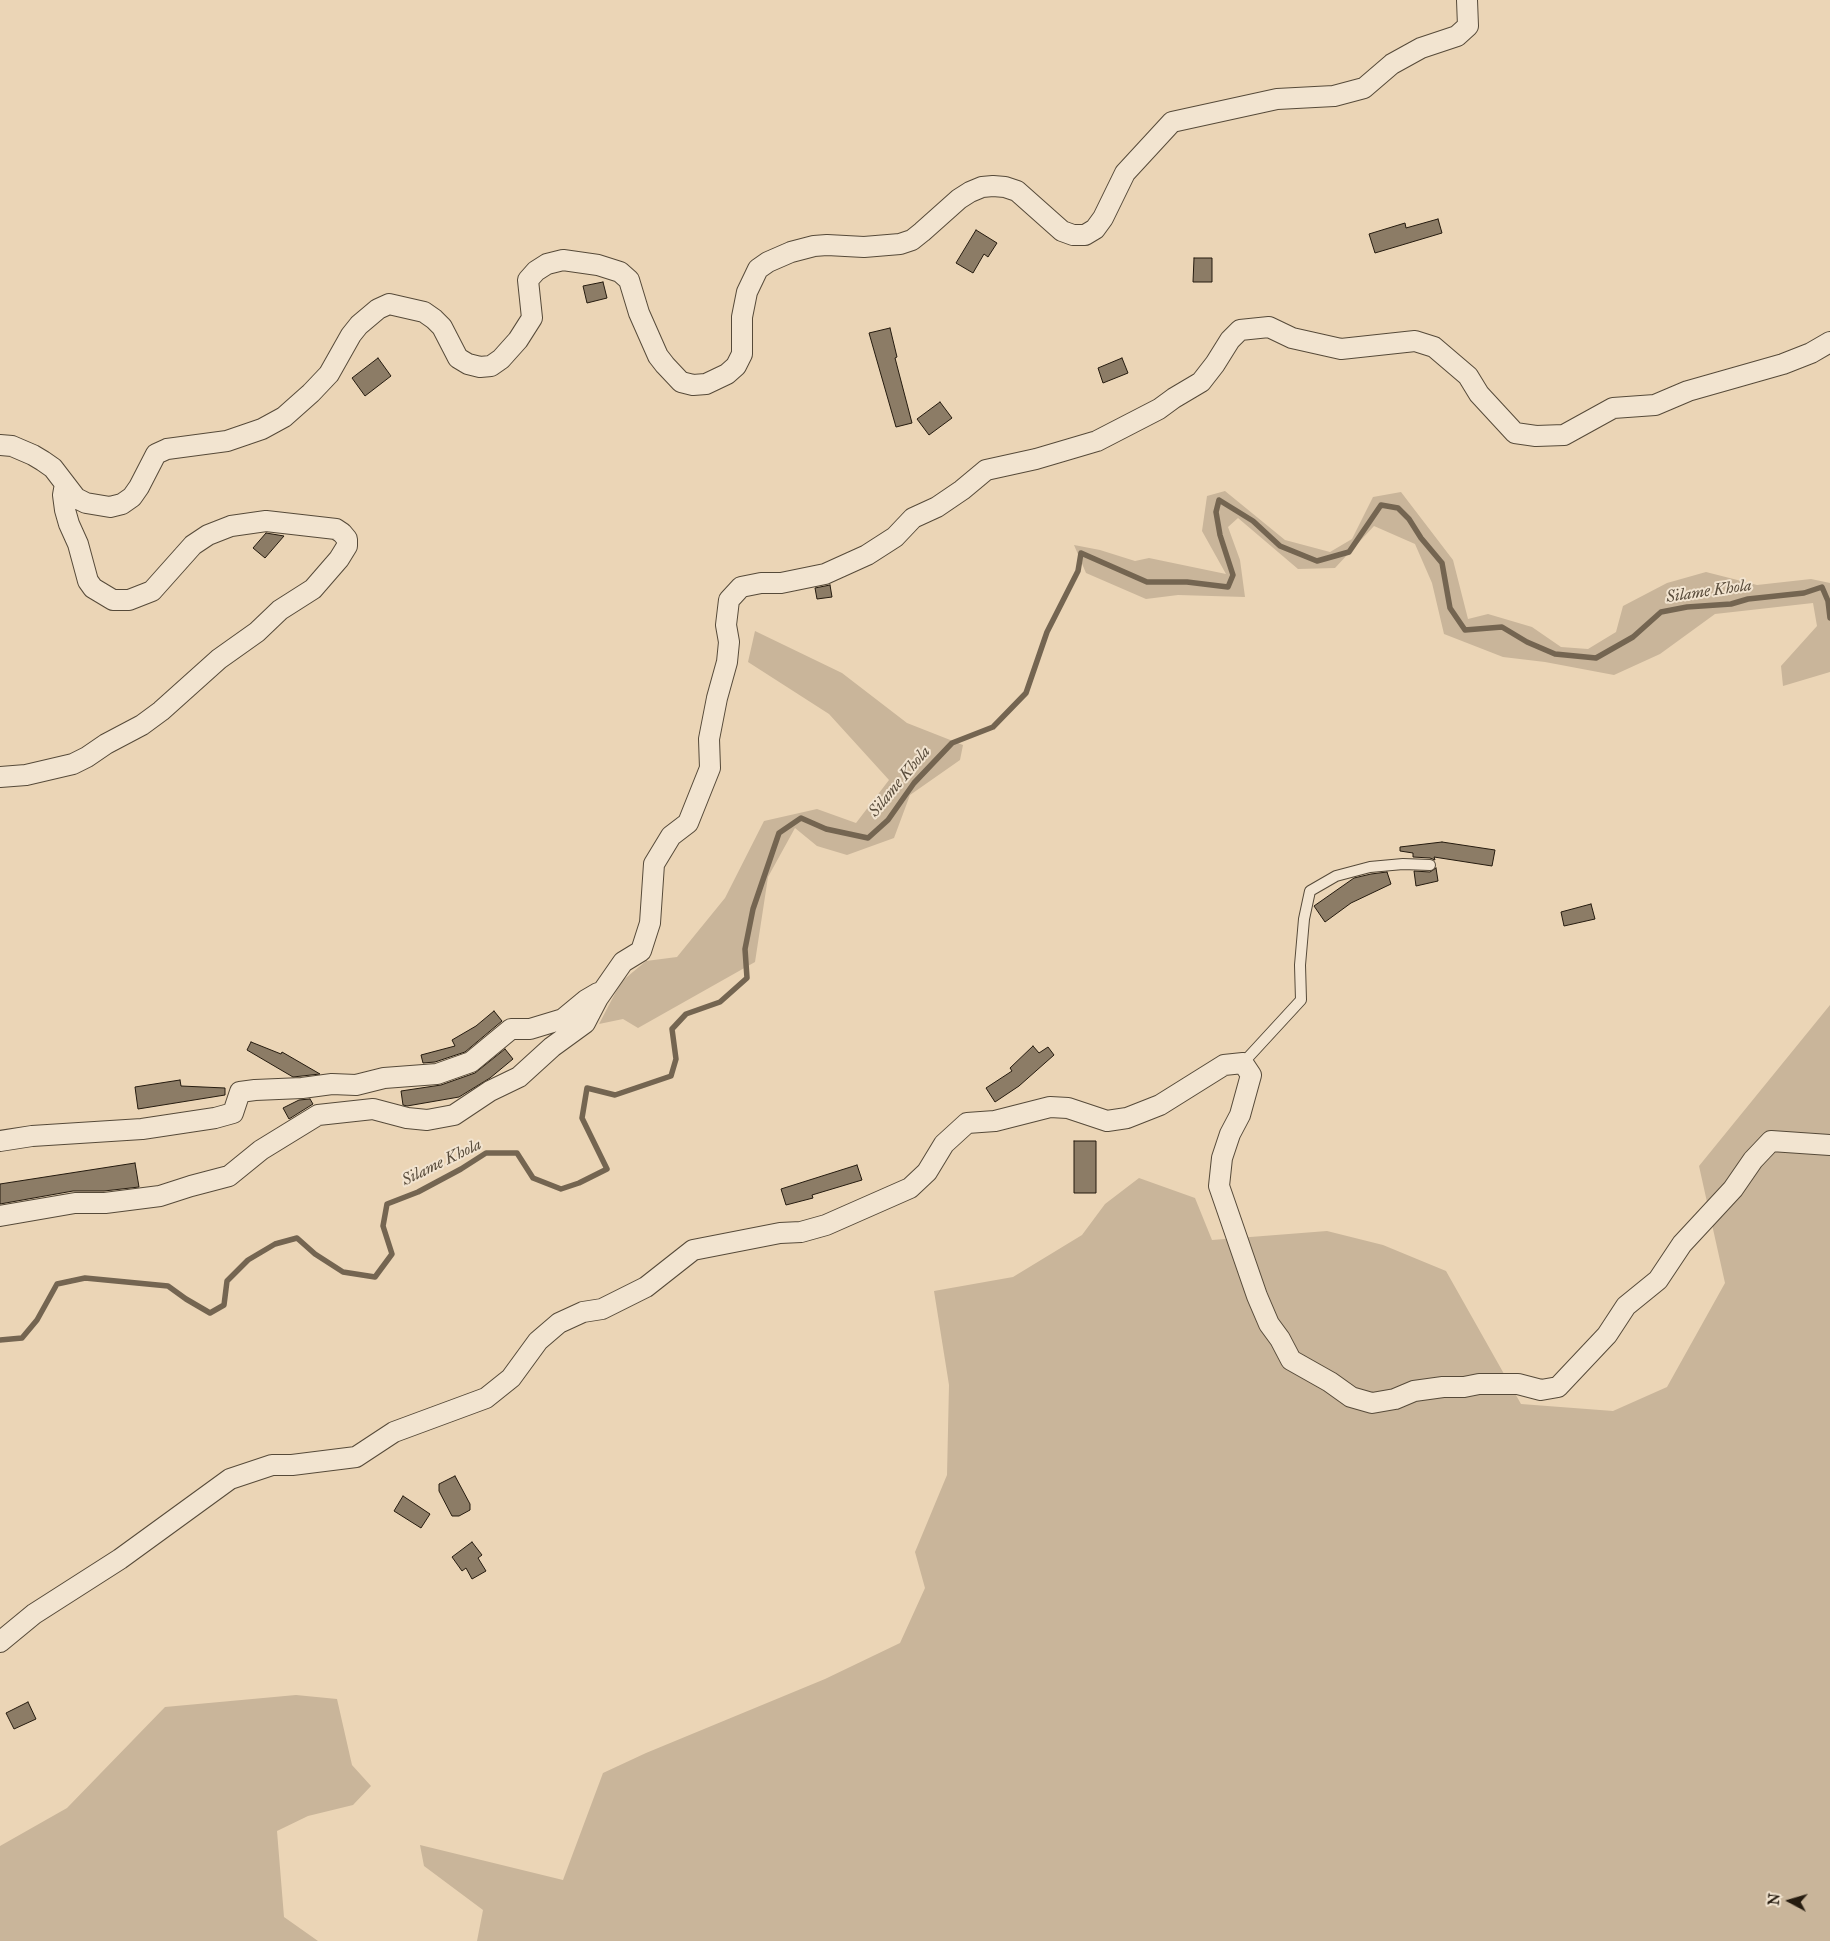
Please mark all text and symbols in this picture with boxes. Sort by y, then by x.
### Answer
water label: Silame Khola [1665,577,1753,607]
water label: Silame Khola [865,743,935,821]
water label: Silame Khola [399,1136,485,1190]
north arrow [1765,1876,1815,1926]
text: N [1766,1893,1784,1906]

